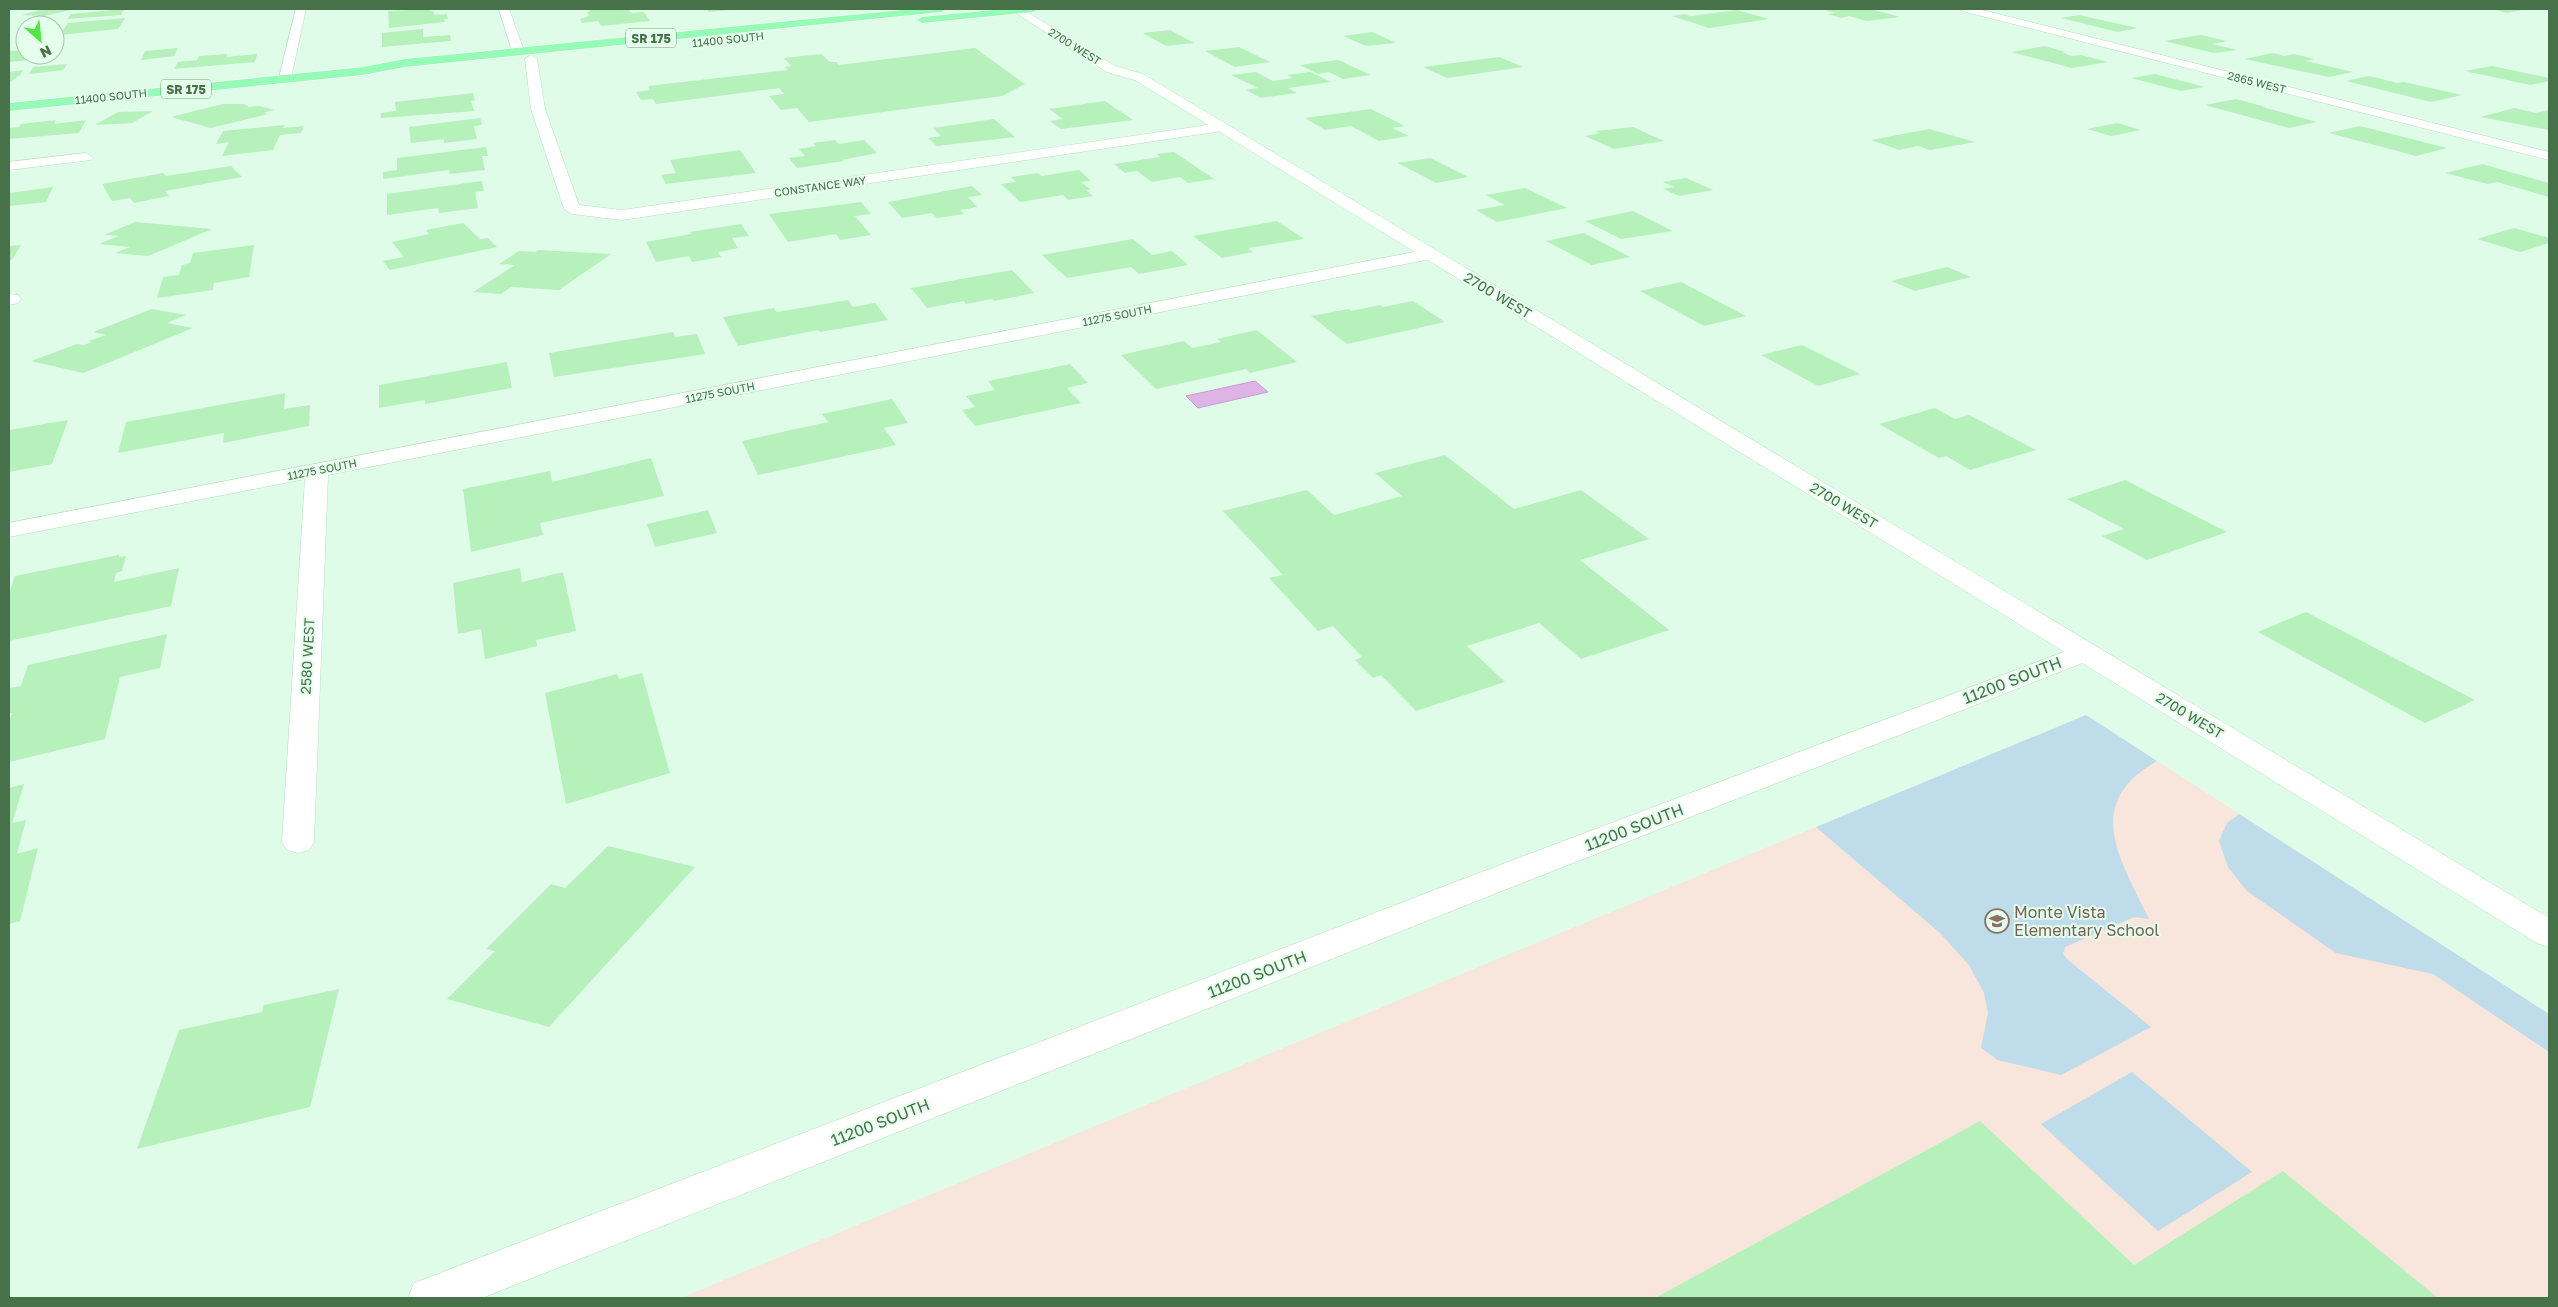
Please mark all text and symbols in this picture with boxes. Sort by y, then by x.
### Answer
north arrow [15,15,65,65]
street label: 2700 WEST [1046,25,1104,67]
road number: SR 175 [626,28,676,48]
street label: 11400 SOUTH [691,29,765,49]
text: N [38,42,55,62]
street label: 2865 WEST [2226,68,2288,96]
road number: SR 175 [161,80,211,98]
street label: 11400 SOUTH [74,86,148,106]
street label: CONSTANCE WAY [773,173,867,199]
street label: 2700 WEST [1461,268,1535,322]
street label: 11275 SOUTH [1081,302,1153,328]
street label: 11275 SOUTH [684,379,756,405]
street label: 11275 SOUTH [286,456,358,482]
street label: 2700 WEST [1807,478,1881,532]
street label: 2580 WEST [297,617,318,695]
street label: 11200 SOUTH [1960,652,2064,708]
street label: 2700 WEST [2153,688,2227,742]
street label: 11200 SOUTH [1582,799,1686,855]
place label: Monte Vista Elementary School [2014,902,2159,940]
school or university icon: Monte Vista Elementary School [1984,908,2010,934]
street label: 11200 SOUTH [1205,946,1309,1002]
street label: 11200 SOUTH [828,1094,932,1150]

